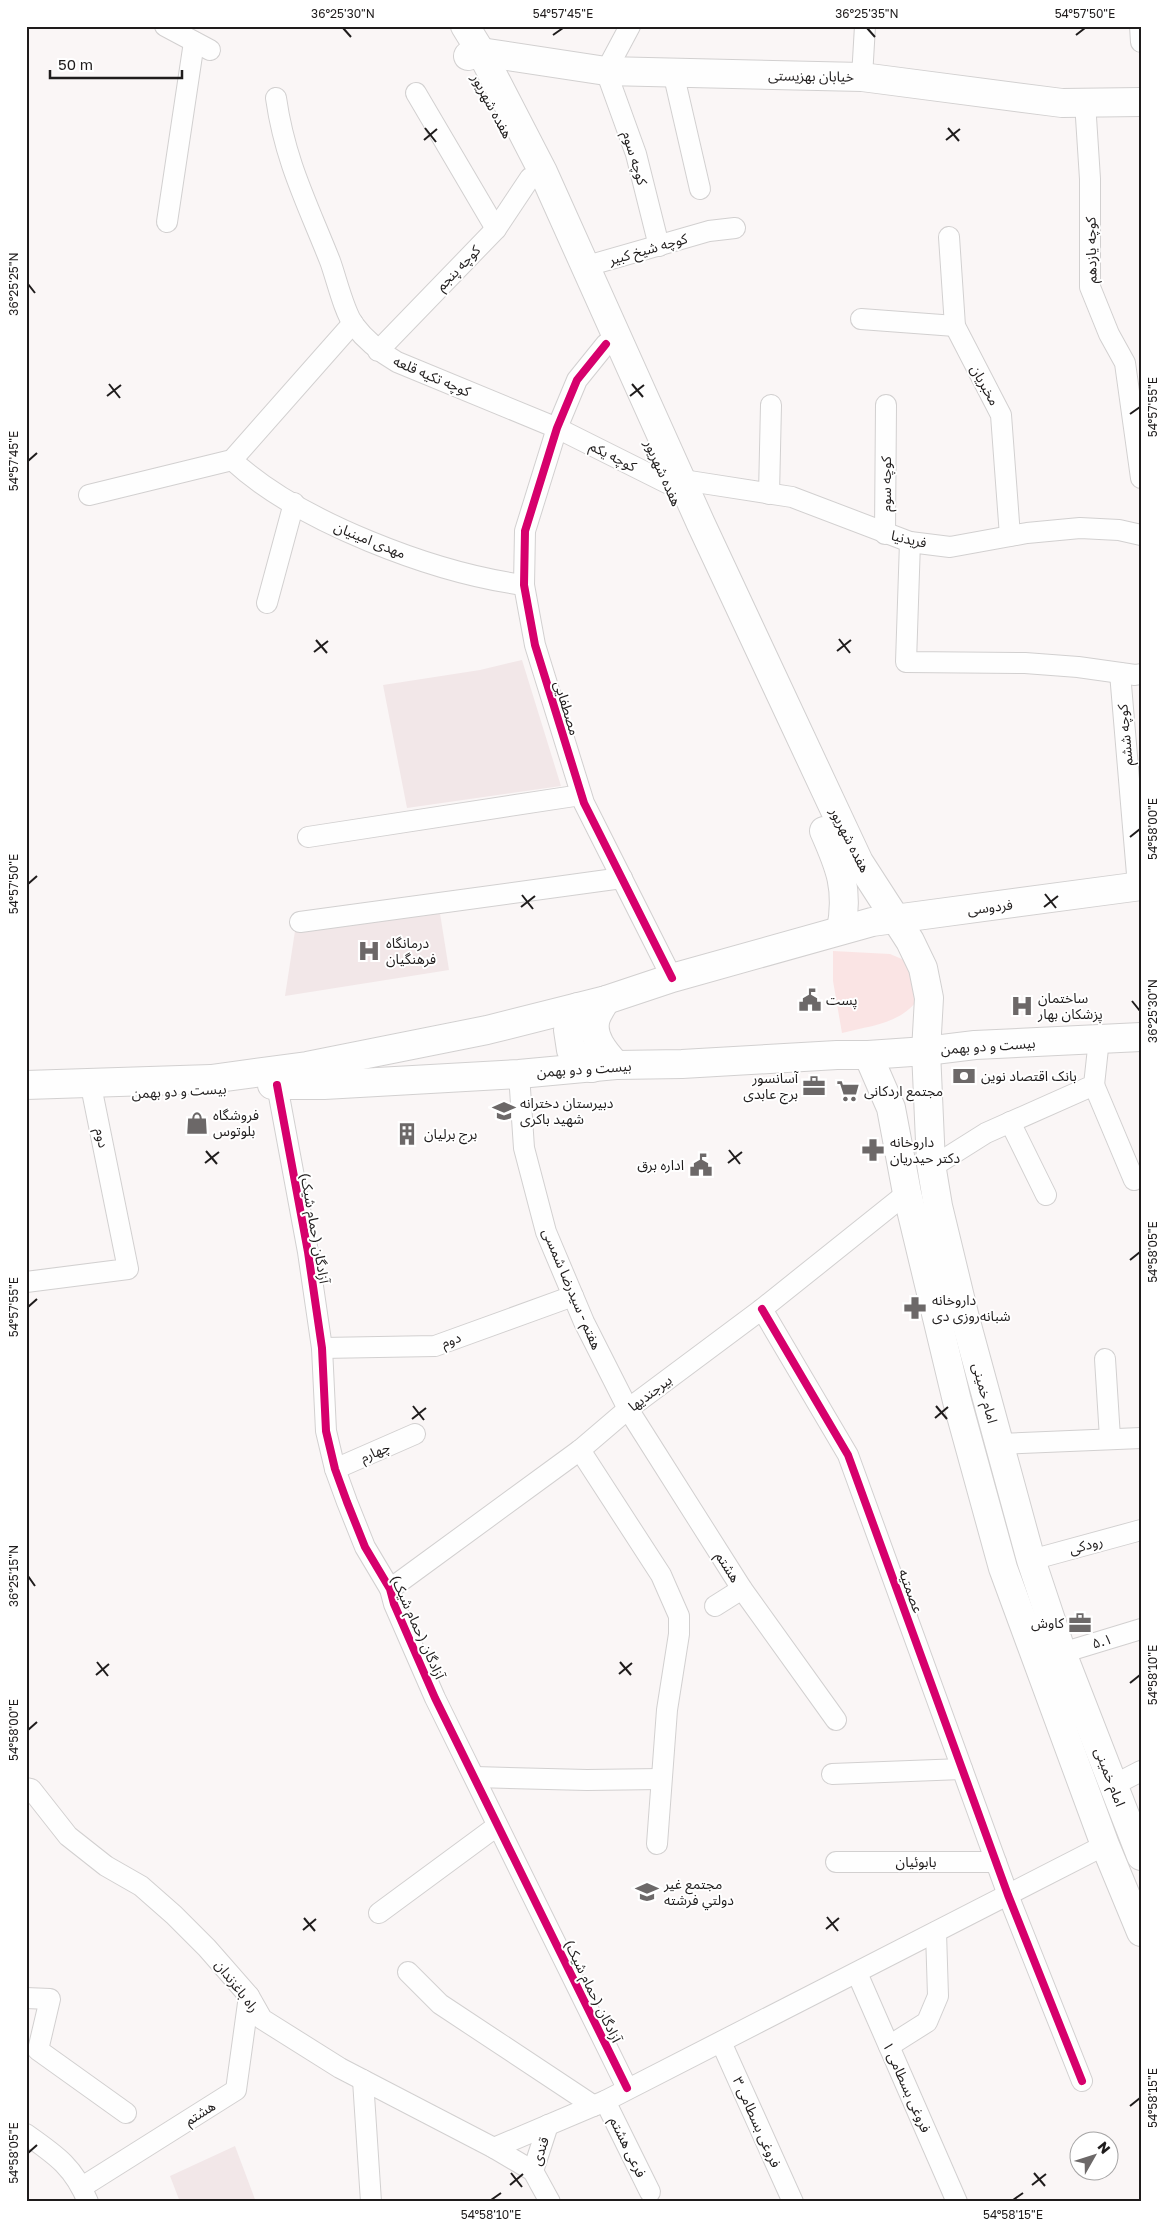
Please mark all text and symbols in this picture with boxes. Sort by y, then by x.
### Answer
text: 36°25'30"N [311,6,375,21]
text: 54°57'45"E [533,6,593,21]
text: 36°25'35"N [835,6,899,21]
text: 54°57'50"E [1055,6,1115,21]
scale bar [50,48,182,80]
text: 50 m [58,55,93,73]
street label: خیابان بهزیستی [768,66,854,86]
street label: هفده شهریور [467,70,517,141]
street label: کوچه سوم [616,129,652,188]
street label: کوچه یازدهم [1081,216,1103,283]
street label: کوچه شیخ کبیر [606,229,690,271]
street label: کوچه پنجم [432,241,486,296]
text: 36°25'25"N [6,252,21,316]
street label: کوچه تکیه قلعه [390,352,474,401]
street label: مخبریان [966,361,1004,409]
text: 54°57'55"E [1145,377,1160,437]
text: 54°57'45"E [6,431,21,491]
street label: هفده شهریور [640,436,686,509]
street label: کوچه یکم [586,437,640,477]
street label: کوچه سوم [877,456,897,512]
street label: مهدی امینیان [332,517,408,563]
street label: فریدنیا [889,526,929,552]
street label: مصطفایی [550,679,584,737]
street label: کوچه ششم [1113,703,1139,767]
text: 54°58'00"E [1145,798,1160,860]
street label: هفده شهریور [825,804,874,876]
text: 54°57'50"E [6,854,21,914]
street label: فردوسی [966,895,1014,919]
place label: درمانگاه فرهنگیان [386,934,436,968]
hospital icon: درمانگاه فرهنگیان [356,938,382,964]
text: 36°25'30"N [1145,979,1160,1043]
public building icon: پست [797,987,823,1013]
place label: ساختمان پزشکان بهار [1037,989,1103,1024]
place label: پست [826,991,857,1010]
hospital icon: ساختمان پزشکان بهار [1009,993,1035,1019]
street label: بیست و دو بهمن [940,1034,1036,1058]
street label: بیست و دو بهمن [536,1057,632,1081]
bank icon: بانک اقتصاد نوین [951,1063,977,1089]
place label: بانک اقتصاد نوین [981,1067,1077,1085]
place label: آسانسور برج عابدی [743,1069,799,1105]
office icon: آسانسور برج عابدی [801,1073,827,1099]
supermarket icon: مجتمع اردکانی [835,1078,861,1104]
street label: بیست و دو بهمن [131,1080,227,1102]
place label: مجتمع اردکانی [864,1082,943,1102]
place label: دبیرستان دخترانه شهید باکری [520,1094,614,1128]
school or university icon: دبیرستان دخترانه شهید باکری [491,1098,517,1124]
place label: فروشگاه بلوتوس [213,1106,259,1140]
shop icon: فروشگاه بلوتوس [184,1110,210,1136]
building icon: برج برلیان [394,1121,420,1147]
place label: برج برلیان [424,1125,477,1145]
street label: دوم [89,1127,113,1150]
place label: داروخانه دکتر حیدریان [890,1133,961,1167]
pharmacy icon: داروخانه دکتر حیدریان [860,1137,886,1163]
public building icon: اداره برق [688,1152,714,1178]
place label: اداره برق [637,1156,684,1174]
street label: آزادگان (حمام شیک) [294,1171,334,1286]
text: 54°58'05"E [1145,1221,1160,1283]
street label: هفتم - سیدرضا شمسی [536,1226,606,1353]
text: 54°57'55"E [6,1277,21,1337]
place label: داروخانه شبانه‌روزی دی [932,1291,1010,1325]
pharmacy icon: داروخانه شبانه‌روزی دی [902,1295,928,1321]
street label: دوم [439,1328,464,1354]
street label: امام خمینی [966,1361,1002,1426]
street label: بیرجندیها [625,1371,675,1415]
street label: چهارم [357,1438,394,1468]
street label: رودکی [1067,1532,1105,1558]
text: 36°25'15"N [6,1545,21,1607]
street label: هشتم [710,1548,744,1587]
street label: عصمتیه [896,1566,927,1615]
street label: آزادگان (حمام شیک) [385,1572,449,1684]
office icon: کاوش [1067,1610,1093,1636]
place label: کاوش [1031,1614,1064,1632]
street label: ۵.۱ [1090,1629,1114,1652]
text: 54°58'10"E [1145,1645,1160,1705]
text: 54°58'00"E [6,1699,21,1761]
street label: امام خمینی [1089,1745,1129,1810]
street label: بابوئیان [896,1853,937,1871]
place label: مجتمع غير دولتي فرشته [663,1875,734,1911]
school or university icon: مجتمع غير دولتي فرشته [634,1879,660,1905]
street label: آزادگان (حمام شیک) [559,1937,626,2047]
street label: راه باغزندان [211,1956,263,2016]
street label: فروغی بسطامی ۱ [879,2039,935,2135]
text: 54°58'15"E [1145,2068,1160,2128]
street label: فروغی بسطامی ۳ [729,2074,785,2170]
street label: هشتم [181,2097,220,2131]
street label: فرعی هشتم [604,2114,650,2181]
text: 54°58'05"E [6,2122,21,2184]
north arrow [1070,2130,1120,2180]
street label: قندی [527,2134,553,2168]
text: N [1095,2138,1114,2157]
text: 54°58'10"E [461,2207,521,2222]
text: 54°58'15"E [983,2207,1043,2222]

